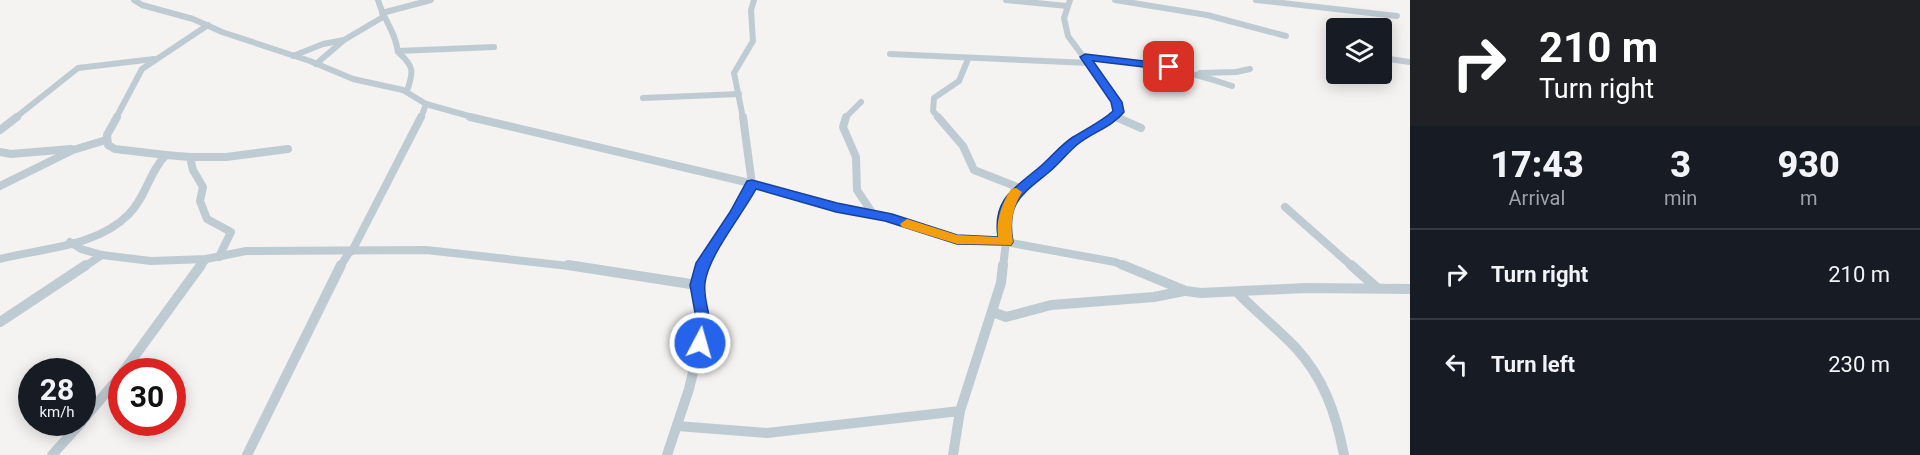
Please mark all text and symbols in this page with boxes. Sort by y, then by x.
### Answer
map controls [1326,18,1392,84]
button: layers [1326,18,1392,84]
text: 210 m [1539,23,1658,72]
icon: right [1440,24,1518,102]
pin [1143,41,1194,92]
icon: arrive [1152,50,1185,83]
text: Turn right [1539,73,1654,105]
text: 17:43 [1490,144,1584,186]
text: 3 [1670,144,1691,186]
text: 930 [1778,144,1840,186]
text: Arrival [1509,186,1565,210]
text: min [1664,186,1697,210]
text: m [1800,186,1817,210]
icon: right [1440,258,1473,291]
text: Turn right [1491,262,1588,287]
text: 210 m [1828,262,1890,287]
position arrow [668,311,732,375]
icon: left [1440,348,1473,381]
text: Turn left [1491,352,1575,377]
text: 230 m [1828,352,1890,377]
speed limit sign: 30 [108,358,186,436]
text: 28 [40,372,74,407]
text: km/h [39,403,75,421]

